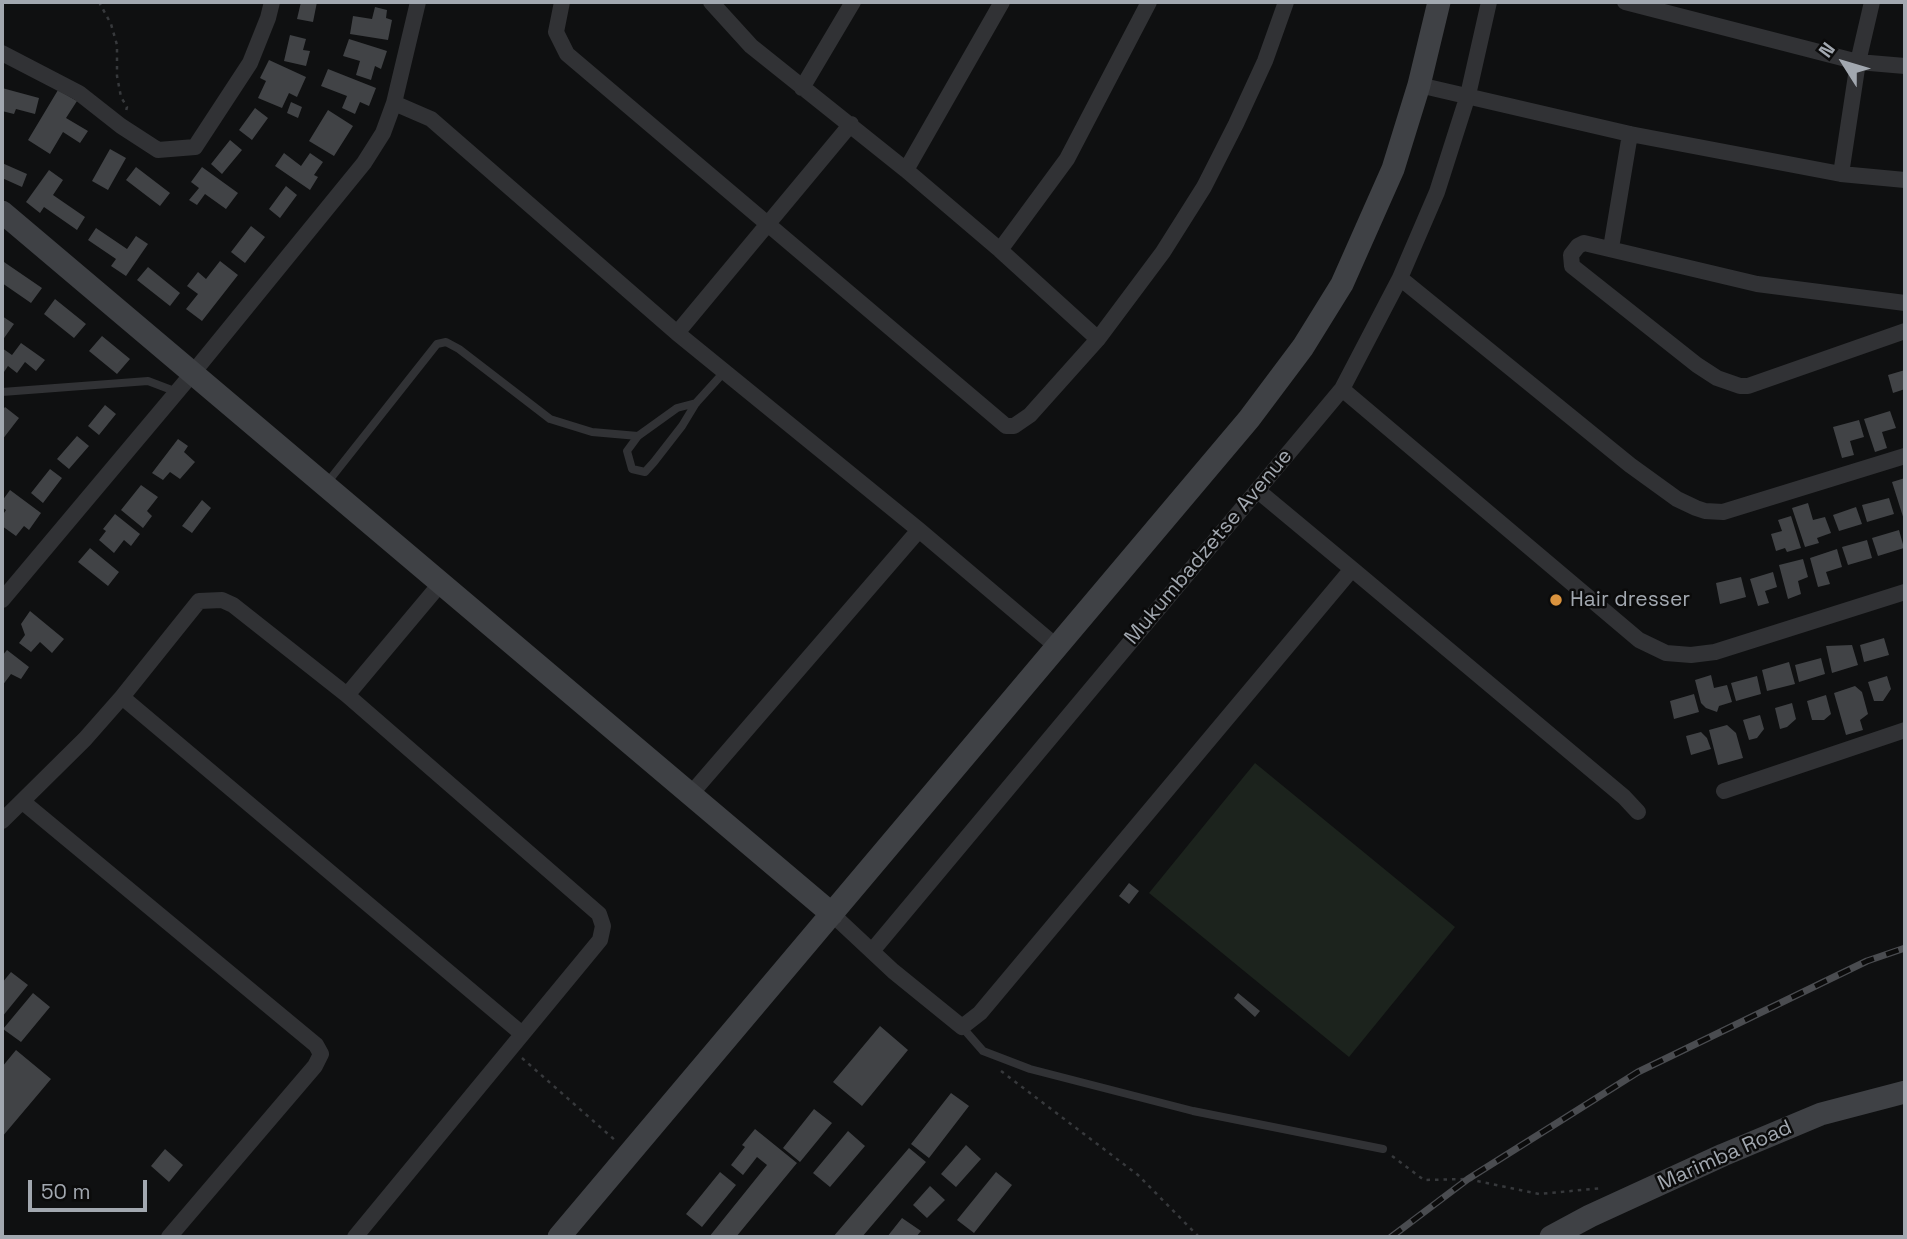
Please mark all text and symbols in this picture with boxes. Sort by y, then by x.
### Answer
north arrow [1809,28,1879,98]
text: N [1813,37,1841,63]
street label: Mukumbadzetse Avenue [1120,444,1298,650]
place label: Hair dresser [1570,587,1690,613]
marker: Hair dresser [1548,592,1564,608]
street label: Marimba Road [1654,1115,1796,1197]
scale bar [32,1166,150,1210]
text: 50 m [41,1178,91,1205]

